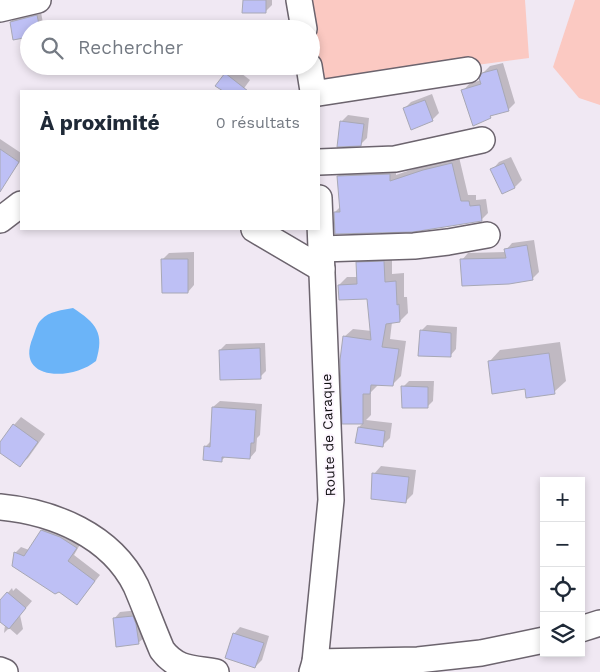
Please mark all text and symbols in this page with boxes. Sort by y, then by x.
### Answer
search box [20,20,320,75]
icon: search [38,34,66,62]
text: Rechercher [78,36,183,59]
text: À proximité [40,110,160,135]
text: 0 résultats [216,113,300,132]
street label: Route de Caraque [318,373,338,497]
map controls [540,477,585,657]
button: + [540,477,585,522]
button: − [540,522,585,567]
button: locate [540,567,585,612]
button: layers [540,612,585,657]

